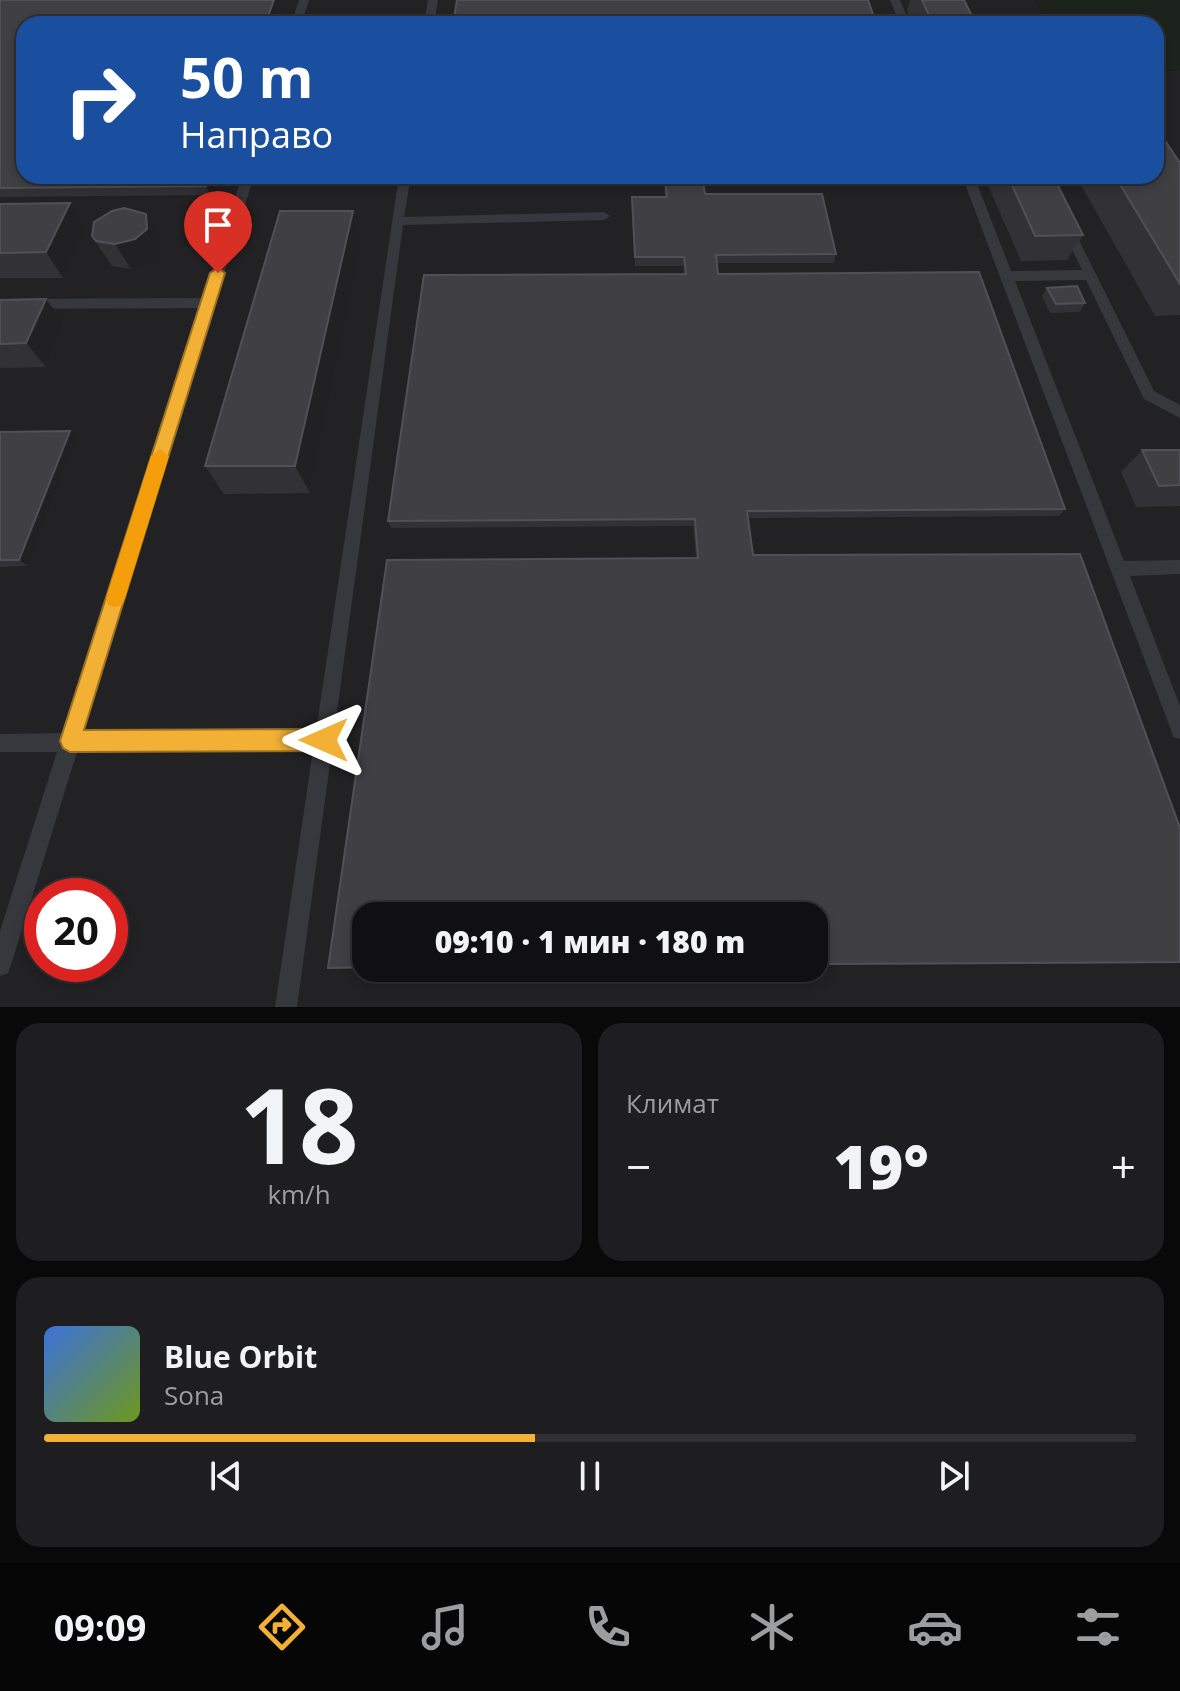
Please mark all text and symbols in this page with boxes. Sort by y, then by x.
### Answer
text: 50 m [180,38,314,114]
icon: right [48,48,152,152]
text: Направо [180,110,333,159]
pin [184,191,252,273]
icon: arrive [196,203,240,247]
position arrow [282,698,366,782]
speed limit sign: 20 [24,878,128,982]
text: 09:10 · 1 мин · 180 m [435,921,745,962]
text: 18 [240,1053,358,1194]
text: Климат [626,1085,719,1121]
text: 19° [833,1125,929,1207]
text: − [626,1136,651,1196]
text: + [1111,1136,1136,1196]
text: km/h [267,1176,331,1212]
text: Blue Orbit [164,1336,317,1377]
text: Sona [164,1377,224,1413]
icon: previous [204,1454,248,1498]
icon: pause [568,1454,612,1498]
icon: next [932,1454,976,1498]
icon: directions [254,1599,310,1655]
icon: music [417,1599,473,1655]
icon: phone [580,1599,636,1655]
icon: climate [744,1599,800,1655]
icon: car [907,1599,963,1655]
icon: filters [1070,1599,1126,1655]
text: 09:09 [54,1603,146,1652]

